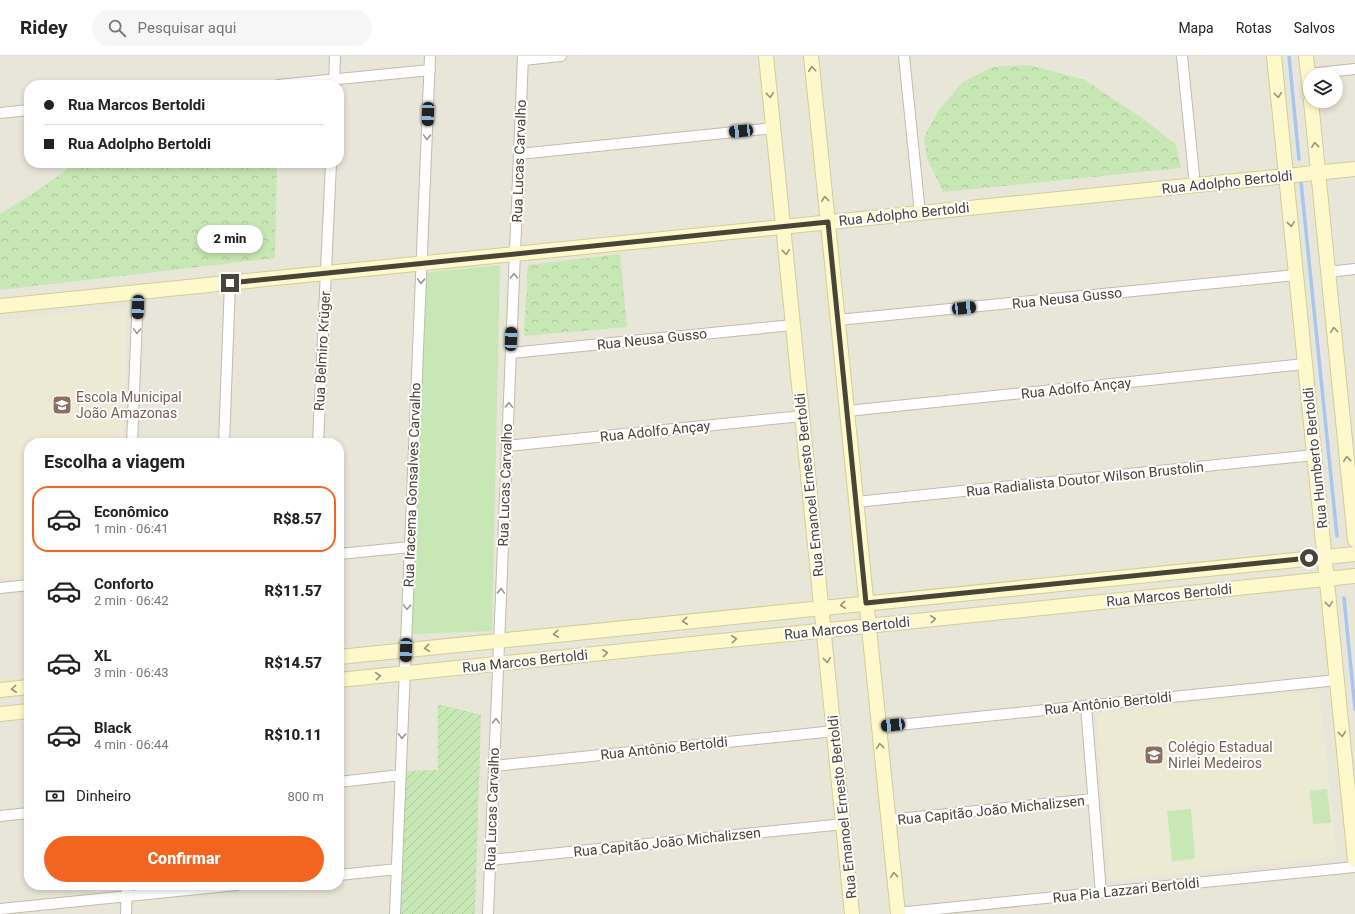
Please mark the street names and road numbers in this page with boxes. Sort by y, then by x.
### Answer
street label: Rua Lucas Carvalho [509,99,529,223]
street label: Rua Adolpho Bertoldi [1161,167,1293,197]
street label: Rua Adolpho Bertoldi [838,199,970,229]
street label: Rua Neusa Gusso [1011,284,1123,312]
street label: Rua Belmiro Krüger [311,290,333,411]
street label: Rua Neusa Gusso [596,325,708,353]
street label: Rua Adolfo Ançay [1020,374,1132,402]
street label: Rua Iracema Gonsalves Carvalho [400,382,424,588]
street label: Rua Humberto Bertoldi [1300,387,1330,529]
street label: Rua Emanoel Ernesto Bertoldi [791,392,827,578]
street label: Rua Adolfo Ançay [599,417,711,445]
street label: Rua Lucas Carvalho [495,423,515,547]
street label: Rua Radialista Doutor Wilson Brustolin [965,459,1205,499]
street label: Rua Marcos Bertoldi [1105,580,1233,610]
street label: Rua Marcos Bertoldi [783,613,911,643]
street label: Rua Marcos Bertoldi [461,646,589,676]
street label: Rua Antônio Bertoldi [1044,688,1172,718]
street label: Rua Emanoel Ernesto Bertoldi [824,714,860,900]
street label: Rua Antônio Bertoldi [600,733,728,763]
street label: Rua Lucas Carvalho [482,747,502,871]
street label: Rua Capitão João Michalizsen [897,792,1085,828]
street label: Rua Capitão João Michalizsen [573,824,761,860]
street label: Rua Pia Lazzari Bertoldi [1052,874,1200,906]

